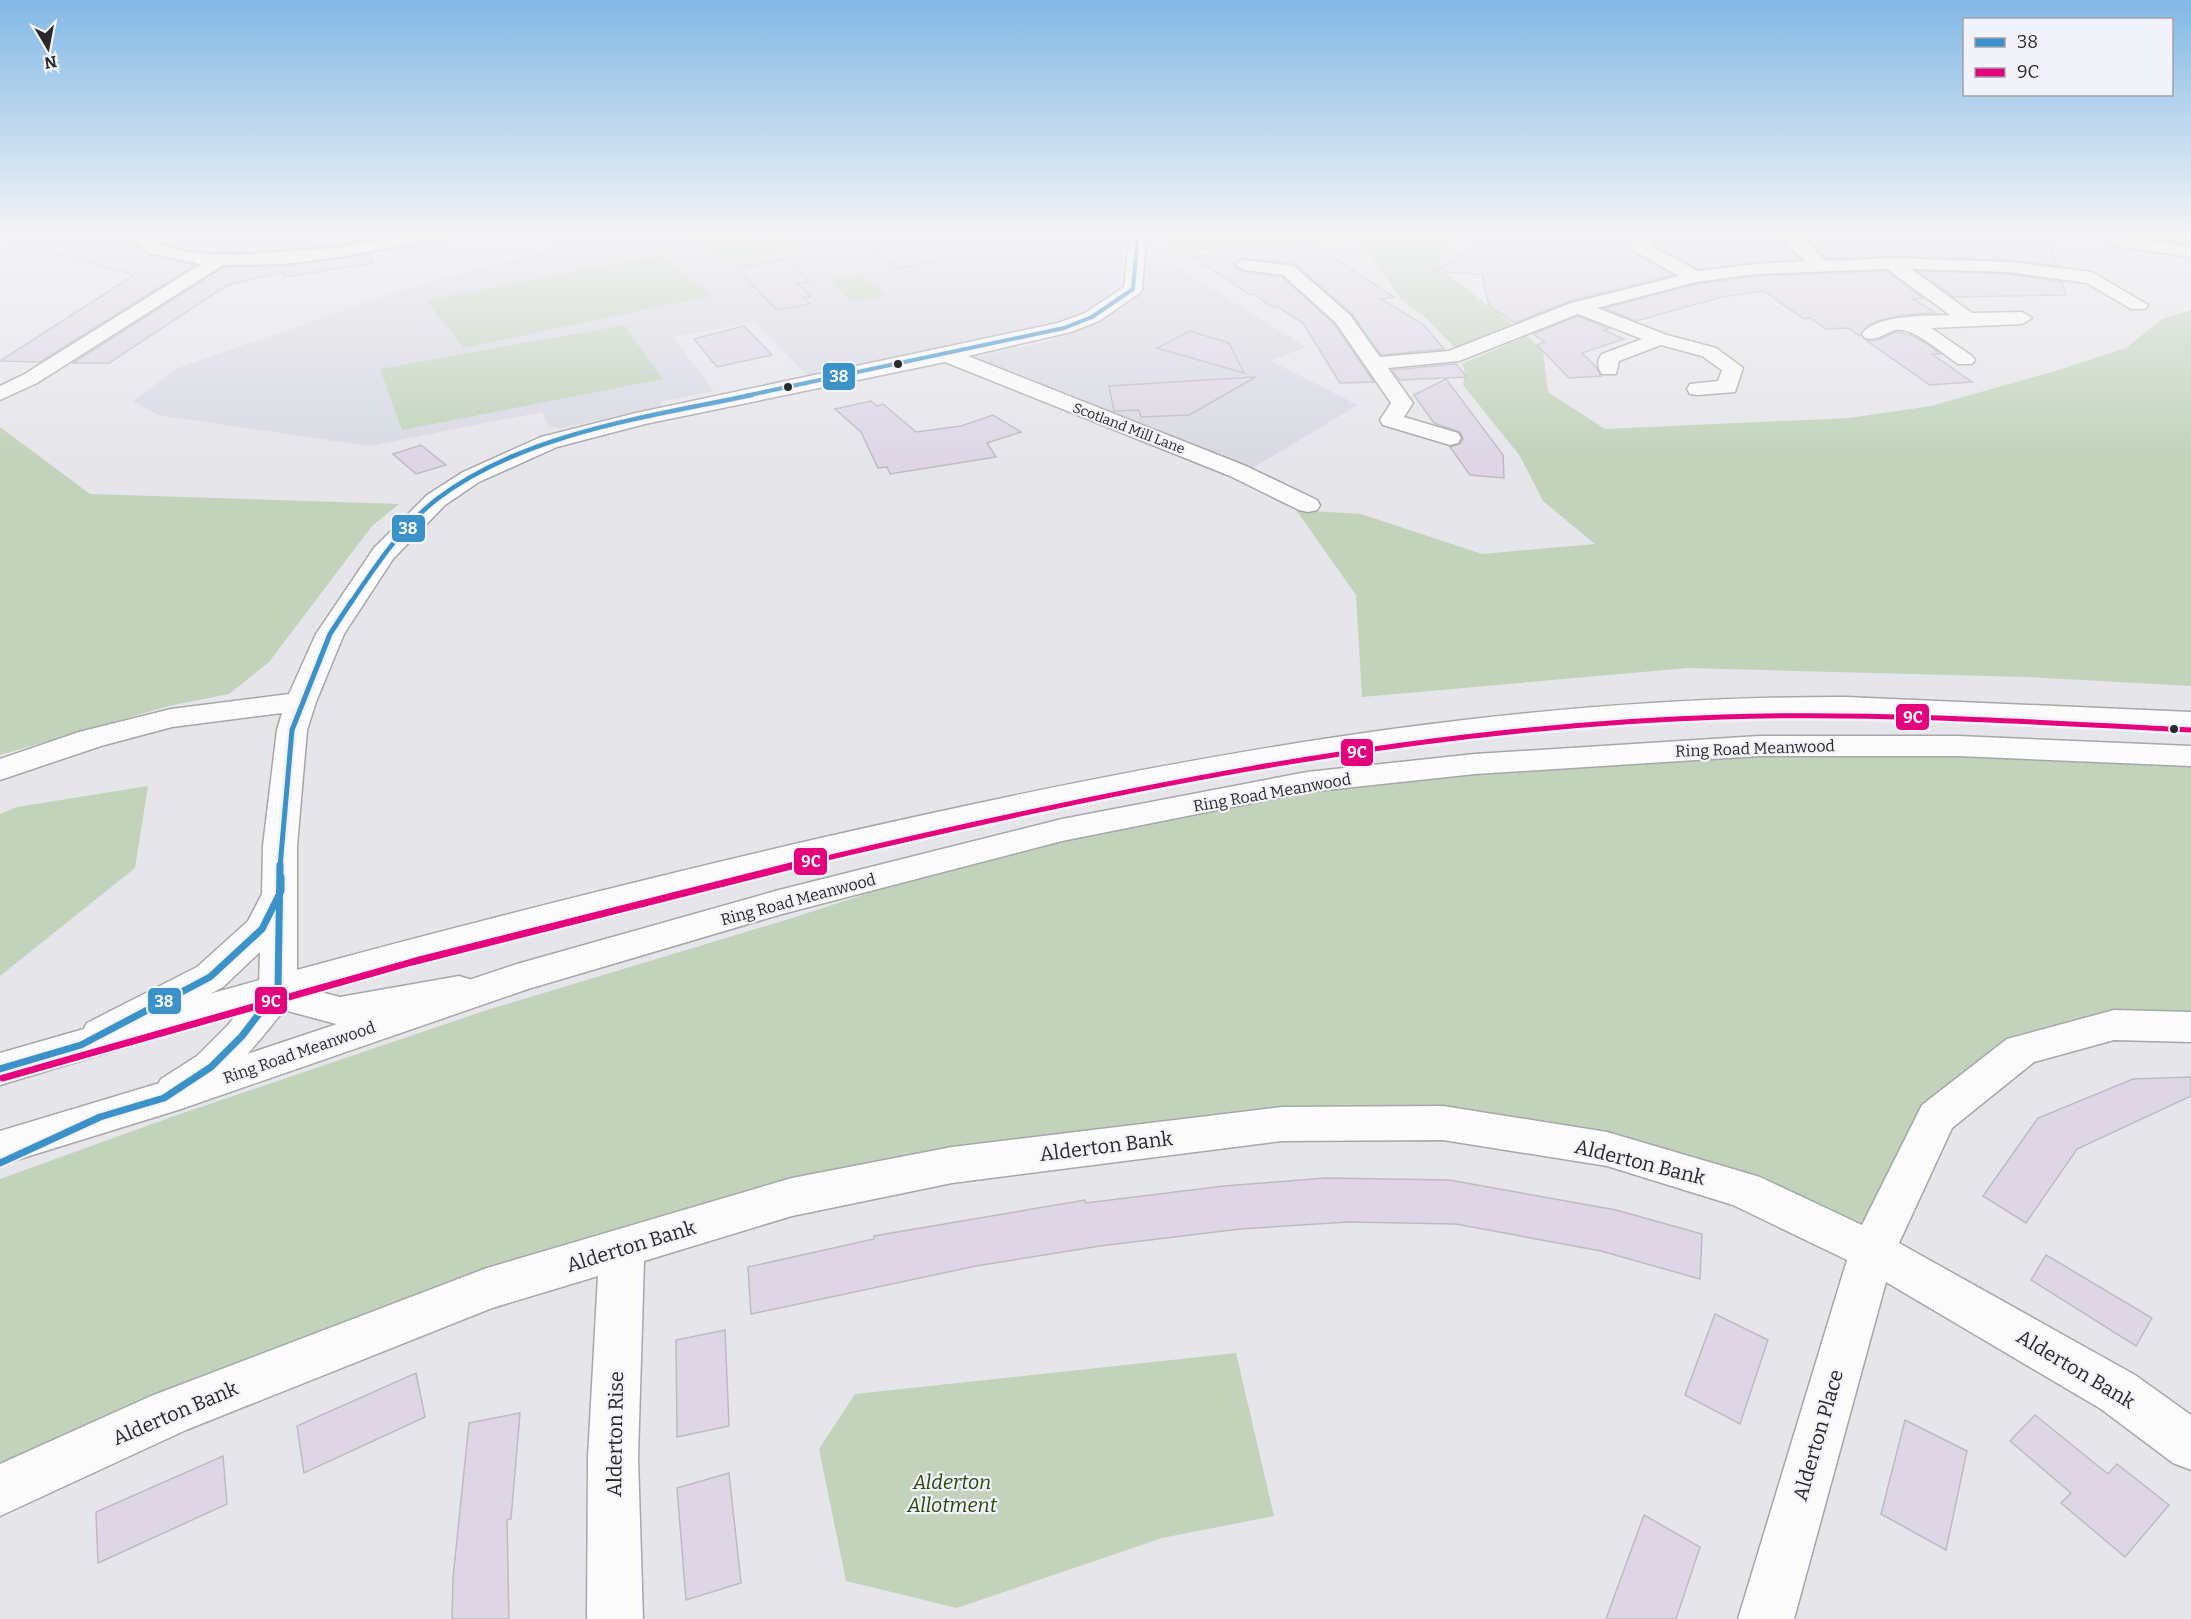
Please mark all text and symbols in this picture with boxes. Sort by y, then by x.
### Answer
north arrow [18,18,78,78]
legend [1963,18,2173,96]
text: 38 [2017,31,2038,53]
text: N [43,52,58,73]
text: 9C [2017,61,2039,83]
unlabelled marker [892,358,904,370]
line badge: 38 [822,362,856,391]
text: 38 [830,367,848,386]
unlabelled marker [782,381,794,393]
street label: Scotland Mill Lane [1070,399,1187,458]
line badge: 38 [391,514,426,543]
text: 38 [399,519,417,538]
line badge: 9C [1895,703,1930,731]
text: 9C [1903,708,1923,727]
unlabelled marker [2168,723,2180,735]
street label: Ring Road Meanwood [1675,736,1836,761]
line badge: 9C [1340,738,1374,767]
text: 9C [1347,743,1367,762]
street label: Ring Road Meanwood [1192,769,1353,816]
line badge: 9C [793,847,828,876]
text: 9C [801,852,821,871]
street label: Ring Road Meanwood [718,869,878,929]
line badge: 9C [254,986,288,1015]
line badge: 38 [147,987,182,1015]
text: 38 [155,992,173,1011]
text: 9C [261,992,281,1011]
street label: Ring Road Meanwood [221,1017,378,1087]
street label: Alderton Bank [1038,1126,1175,1166]
street label: Alderton Bank [1572,1134,1708,1190]
street label: Alderton Bank [564,1215,699,1277]
street label: Alderton Bank [2012,1324,2140,1414]
street label: Alderton Place [1788,1367,1848,1503]
street label: Alderton Rise [602,1371,628,1497]
street label: Alderton Bank [109,1376,242,1450]
park label: Alderton Allotment [906,1470,998,1517]

